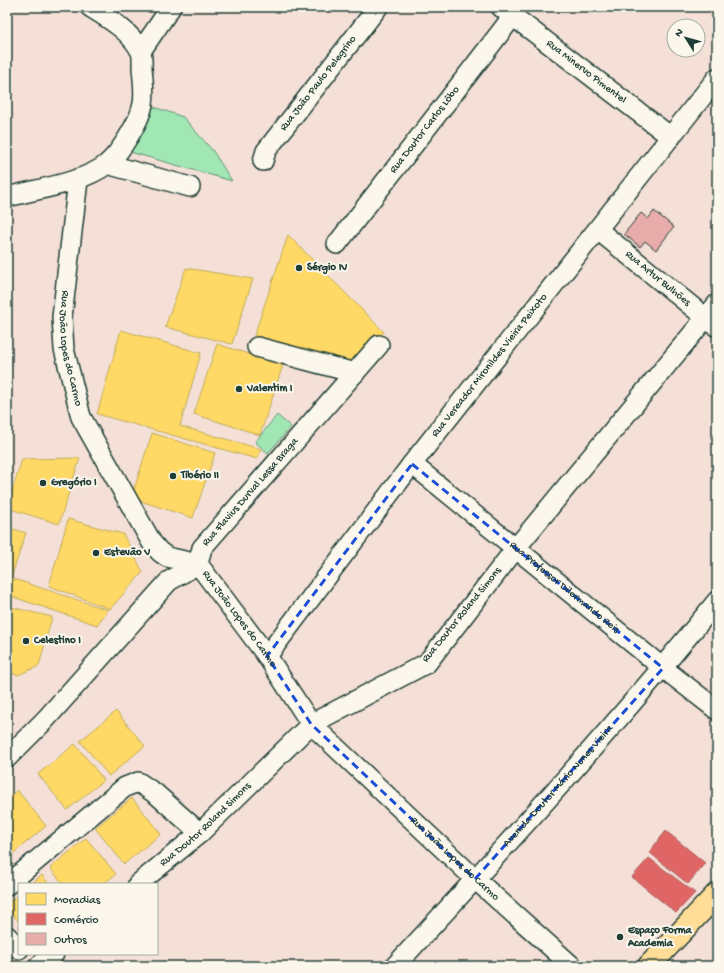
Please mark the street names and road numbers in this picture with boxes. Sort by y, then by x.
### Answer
street label: Rua João Paulo Pelegrino [278,33,359,133]
street label: Rua Minervo Pimentel [544,38,629,107]
street label: Rua Doutor Carlos Lôbo [388,84,462,176]
street label: Rua Artur Bulhões [623,248,694,309]
street label: Rua João Lopes do Carmo [56,290,84,408]
street label: Rua Vereador Mironildes Vieira Peixoto [429,291,550,440]
street label: Rua Flavius Durval Lessa Braga [200,435,302,549]
street label: Rua Professor Dilermando Reis [507,539,622,636]
street label: Rua Doutor Roland Simons [420,564,505,665]
street label: Rua João Lopes do Carmo [199,569,279,670]
street label: Avenida Doutor Mário Nunes Vieira [501,722,617,850]
street label: Rua Doutor Roland Simons [158,780,254,869]
street label: Rua João Lopes do Carmo [407,815,502,904]

